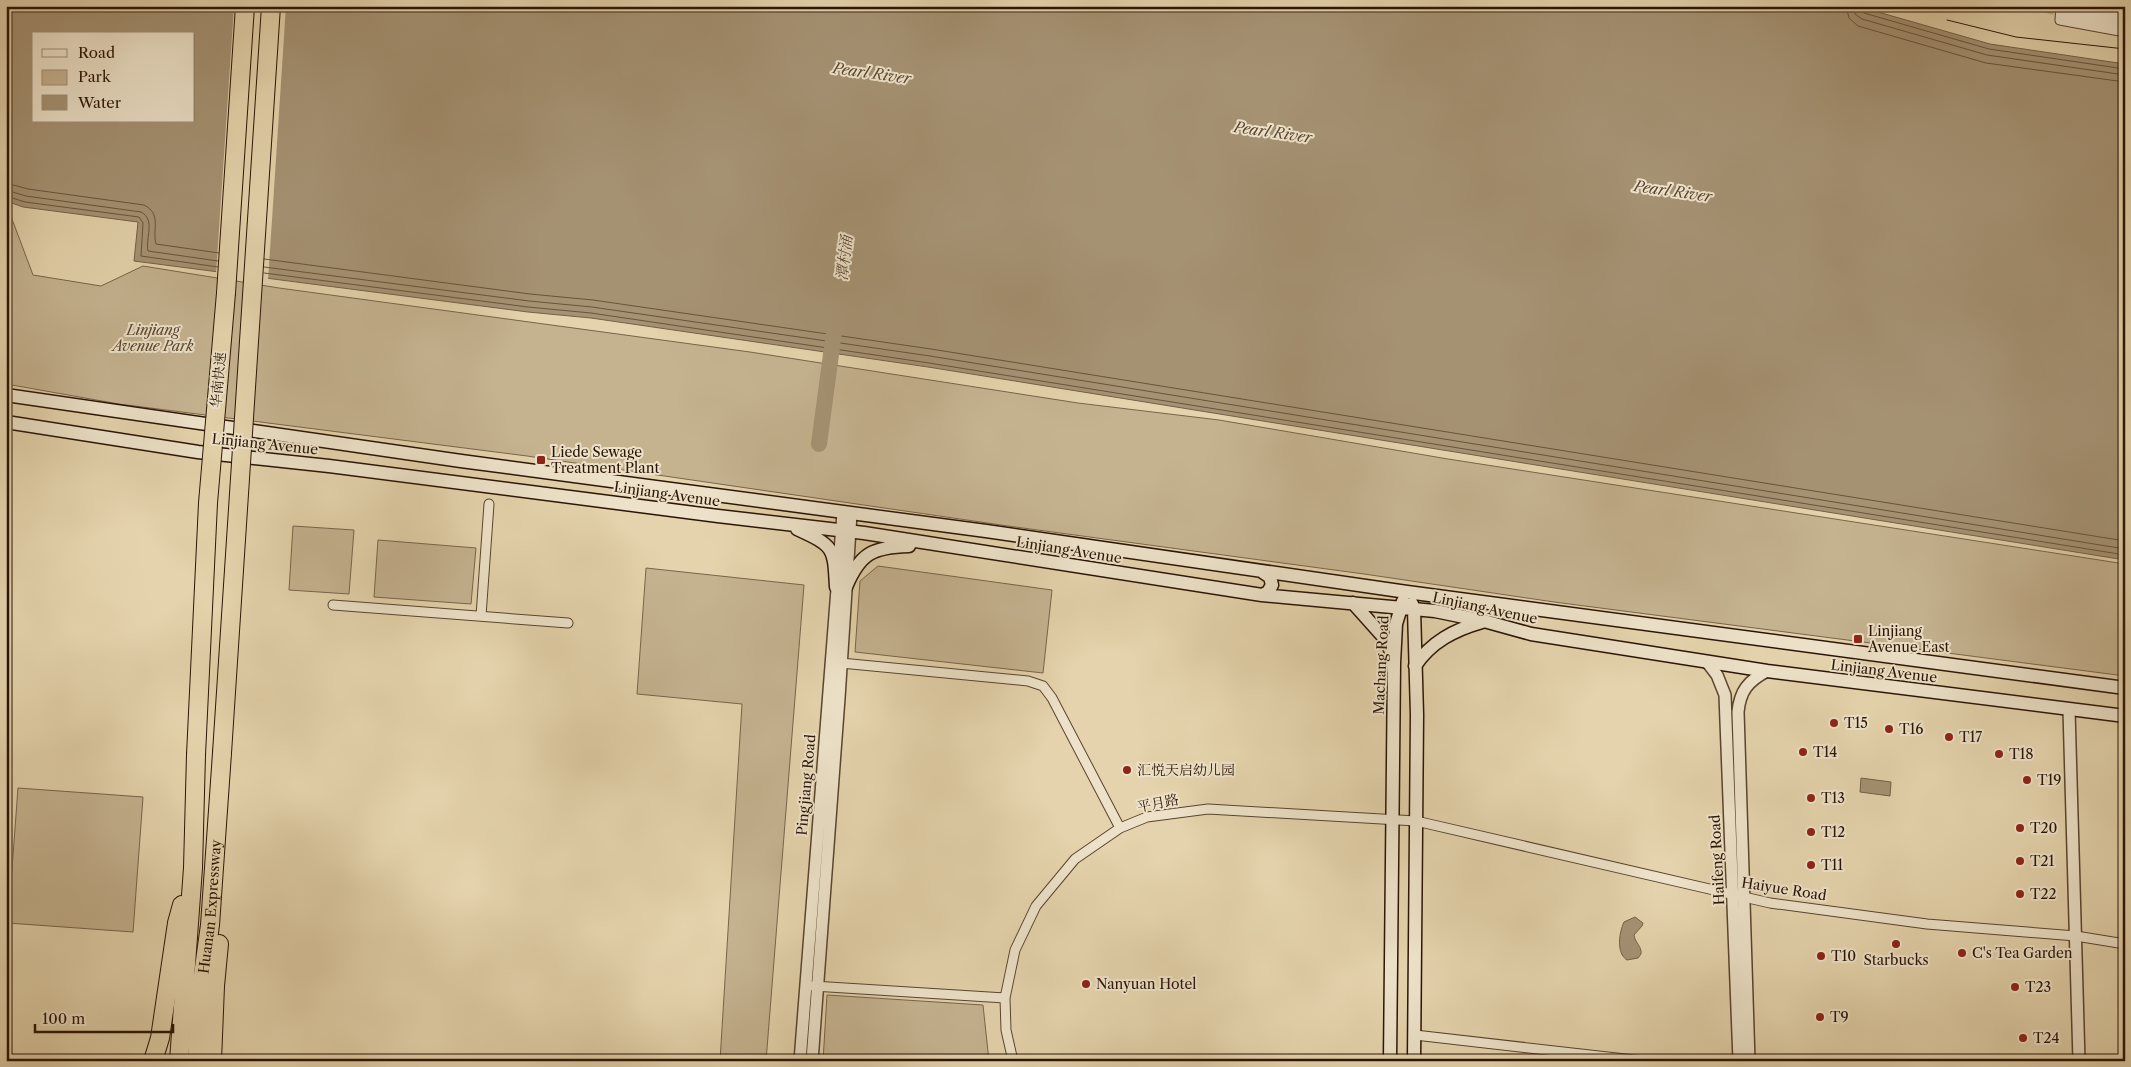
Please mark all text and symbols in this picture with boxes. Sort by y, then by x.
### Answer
legend [32,32,195,122]
text: Road [78,43,115,62]
water label: Pearl River [831,58,913,88]
text: Park [78,67,112,86]
text: Water [77,93,122,112]
water label: Pearl River [1232,117,1314,147]
water label: Pearl River [1632,176,1714,206]
water label: 潭村涌 [832,233,856,281]
park label: Linjiang Avenue Park [111,321,194,355]
street label: 华南快速 [207,351,229,409]
street label: Linjiang Avenue [211,429,319,459]
place label: Liede Sewage Treatment Plant [551,443,659,477]
marker: Liede Sewage Treatment Plant [535,454,547,466]
street label: Linjiang Avenue [613,478,721,510]
street label: Linjiang Avenue [1015,533,1123,567]
street label: Linjiang Avenue [1431,588,1539,628]
street label: Machang Road [1369,614,1393,715]
place label: Linjiang Avenue East [1867,622,1950,656]
marker: Linjiang Avenue East [1852,633,1864,645]
street label: Linjiang Avenue [1830,656,1938,686]
place label: T15 [1844,714,1868,732]
marker: T15 [1828,717,1840,729]
place label: T16 [1899,720,1924,738]
marker: T16 [1883,723,1895,735]
place label: T17 [1959,728,1982,746]
marker: T17 [1943,731,1955,743]
street label: Pingjiang Road [793,733,819,836]
place label: T14 [1813,743,1837,761]
place label: T18 [2009,745,2034,763]
marker: T14 [1797,746,1809,758]
marker: T18 [1993,748,2005,760]
place label: 汇悦天启幼儿园 [1137,761,1235,779]
marker: 汇悦天启幼儿园 [1121,764,1133,776]
place label: T19 [2037,771,2062,789]
marker: T19 [2021,774,2033,786]
place label: T13 [1821,789,1845,807]
street label: 平月路 [1136,790,1180,816]
marker: T13 [1805,792,1817,804]
street label: Haifeng Road [1706,814,1728,906]
place label: T20 [2030,819,2058,837]
marker: T20 [2014,822,2026,834]
place label: T12 [1821,823,1845,841]
marker: T12 [1805,826,1817,838]
street label: Huanan Expressway [194,839,225,975]
place label: T21 [2030,852,2055,870]
marker: T21 [2014,855,2026,867]
place label: T11 [1821,856,1843,874]
marker: T11 [1805,859,1817,871]
street label: Haiyue Road [1740,873,1828,905]
place label: T22 [2030,885,2057,903]
marker: T22 [2014,888,2026,900]
marker: Starbucks [1890,938,1902,950]
place label: C's Tea Garden [1972,944,2073,962]
place label: T10 [1831,947,1856,965]
marker: C's Tea Garden [1956,947,1968,959]
marker: T10 [1815,950,1827,962]
place label: Starbucks [1863,951,1929,969]
place label: Nanyuan Hotel [1096,975,1197,993]
marker: Nanyuan Hotel [1080,978,1092,990]
place label: T23 [2025,978,2051,996]
marker: T23 [2009,981,2021,993]
scale bar [35,1002,172,1034]
place label: T9 [1830,1008,1849,1026]
text: 100 m [42,1009,85,1028]
marker: T9 [1814,1011,1826,1023]
place label: T24 [2033,1029,2060,1047]
marker: T24 [2017,1032,2029,1044]

